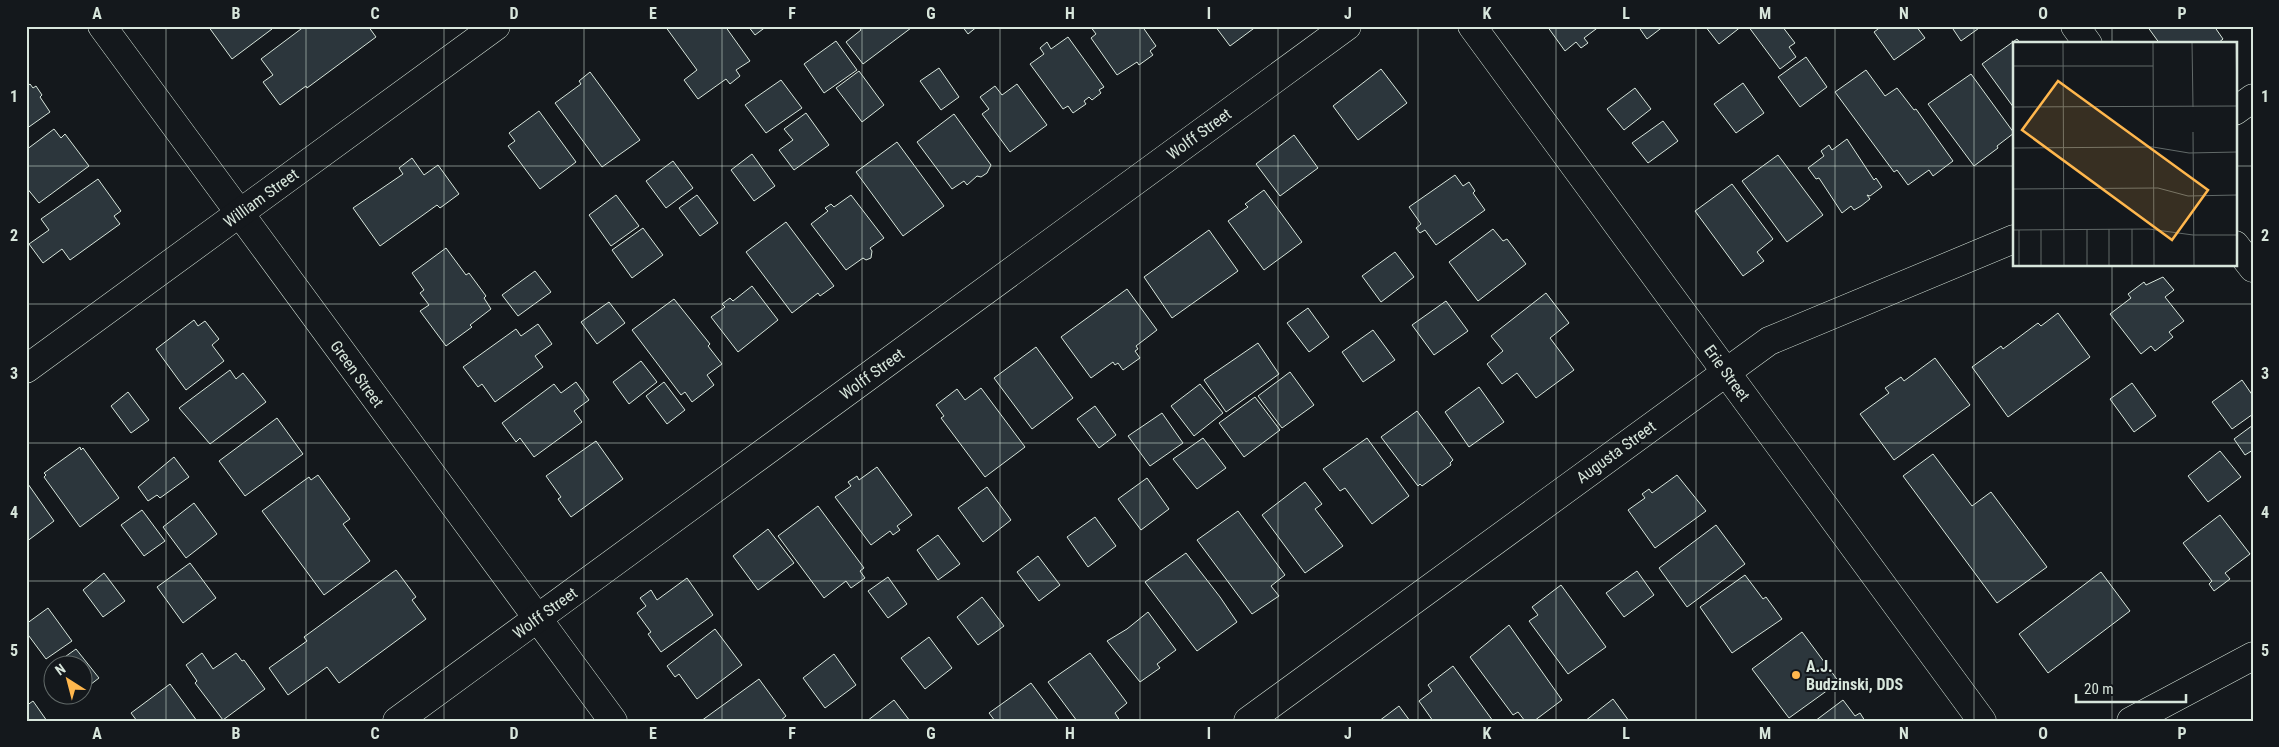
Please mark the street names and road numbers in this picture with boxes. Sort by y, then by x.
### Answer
street label: Wolff Street [1163,104,1235,164]
street label: William Street [220,164,302,231]
street label: Green Street [326,337,388,411]
street label: Erie Street [1700,341,1754,405]
street label: Wolff Street [836,344,908,404]
street label: Augusta Street [1573,417,1660,487]
street label: Wolff Street [509,583,581,643]

